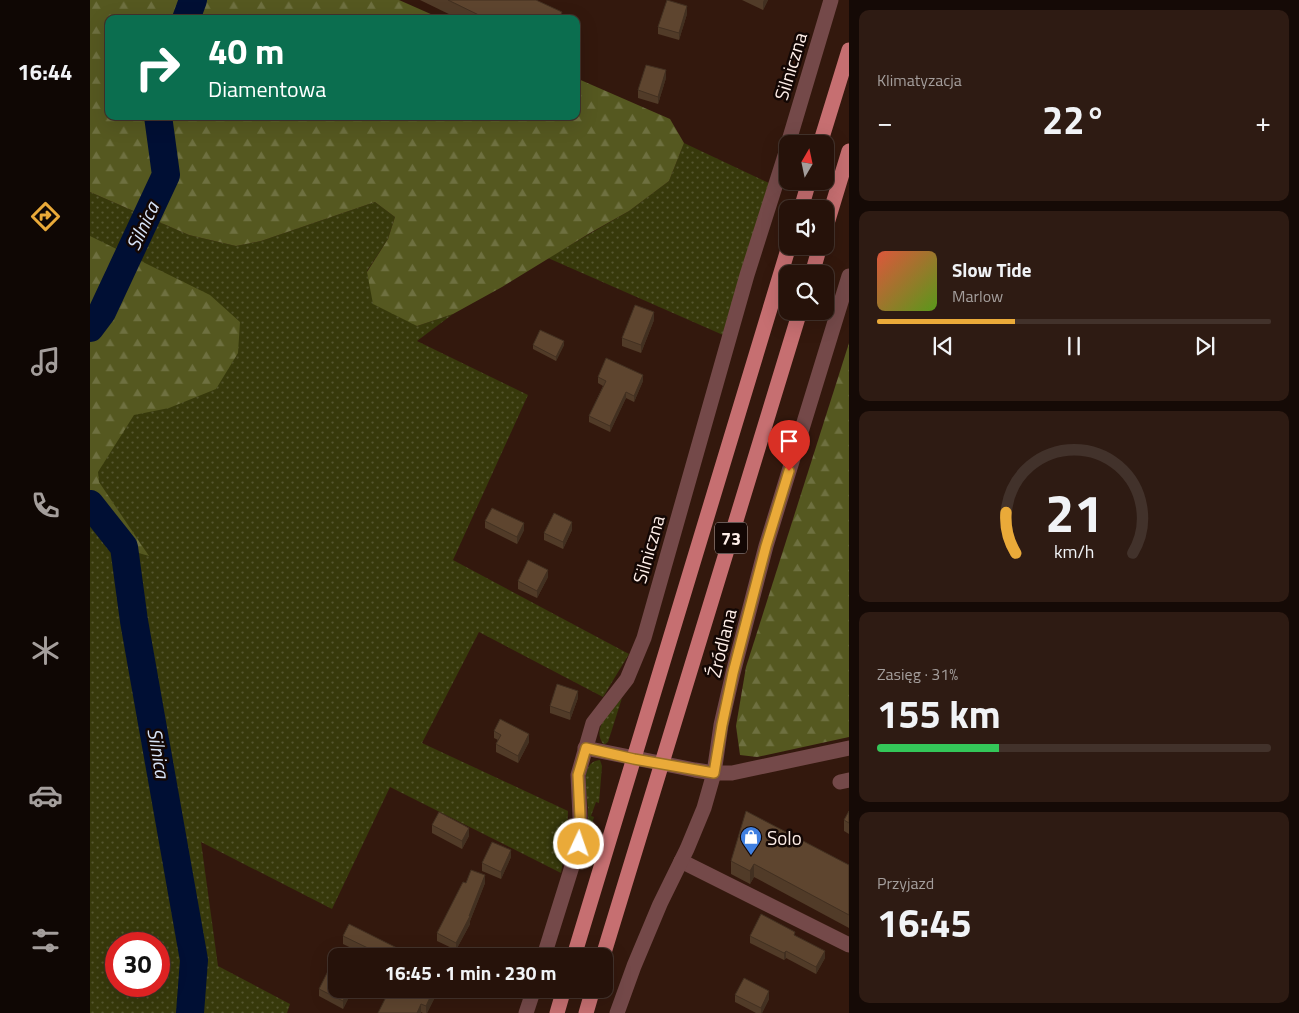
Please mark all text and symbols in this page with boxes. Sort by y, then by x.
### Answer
text: 40 m [208,24,284,78]
street label: Silniczna [766,28,814,104]
icon: right [125,35,190,100]
text: 16:44 [18,55,72,89]
text: Klimatyzacja [877,68,962,92]
text: Diamentowa [208,72,326,106]
text: 22° [1042,91,1106,149]
text: − [877,100,893,143]
text: + [1255,100,1271,143]
north arrow [779,135,834,190]
map controls [779,135,834,320]
water label: Silnica [117,196,167,255]
icon: directions [28,199,63,234]
button: sound [779,200,834,255]
text: Slow Tide [952,255,1031,284]
button: search [779,265,834,320]
text: Marlow [952,284,1003,308]
icon: previous [929,332,957,360]
icon: pause [1060,332,1088,360]
icon: next [1191,332,1219,360]
icon: music [28,344,63,379]
pin [768,420,810,471]
icon: arrive [775,427,803,455]
text: 21 [1045,473,1103,552]
icon: phone [28,488,63,523]
street label: Silniczna [624,511,672,587]
road number: 73 [715,522,747,554]
text: km/h [1054,538,1094,565]
street label: Źródlana [698,605,744,681]
icon: climate [28,633,63,668]
text: Zasięg · 31% [877,662,958,686]
text: 155 km [877,685,1001,743]
water label: Silnica [139,725,179,782]
icon: car [28,778,63,813]
position arrow [552,817,604,869]
place label: Solo [767,823,802,852]
shop icon: Solo [739,825,763,856]
text: Przyjazd [877,871,934,895]
text: 16:45 [877,894,972,952]
icon: filters [28,923,63,958]
speed limit sign: 30 [105,932,170,997]
text: 16:45 · 1 min · 230 m [384,958,557,987]

